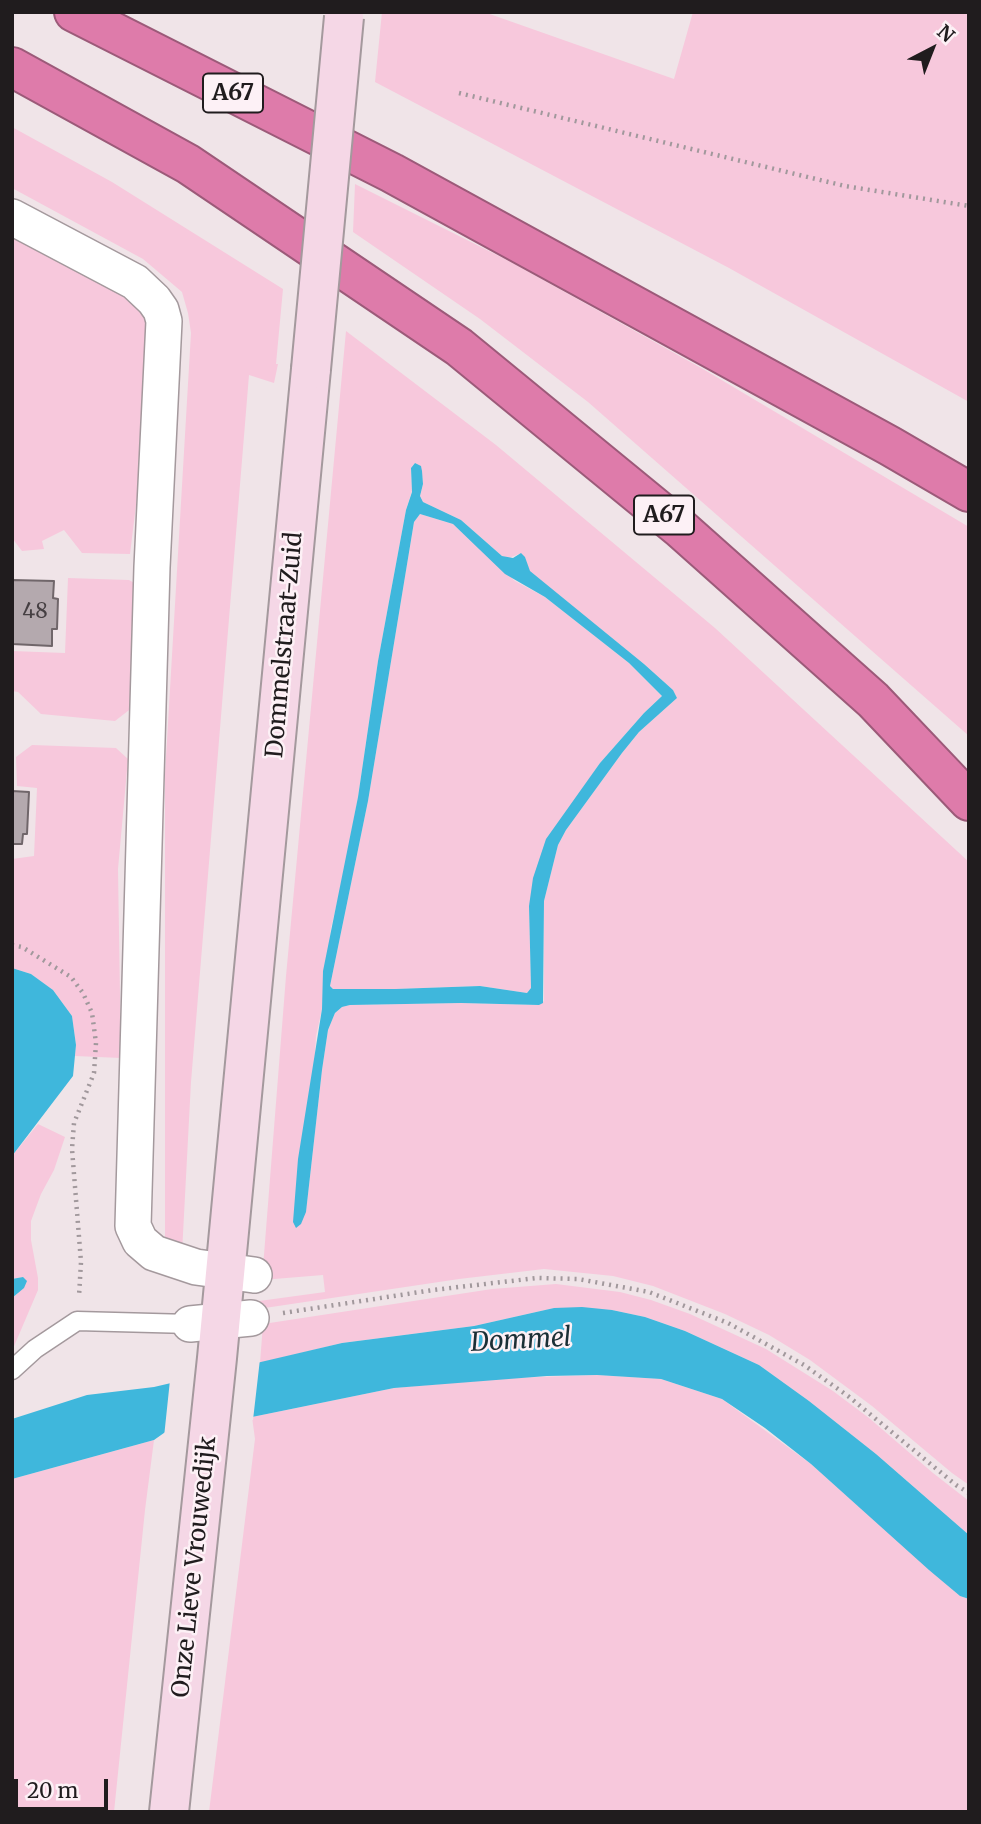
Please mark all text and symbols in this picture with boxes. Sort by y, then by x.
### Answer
north arrow [897,14,967,84]
text: N [932,19,960,47]
road number: A67 [203,74,263,113]
road number: A67 [634,495,694,534]
street label: Dommelstraat-Zuid [261,531,309,759]
house number: 48 [22,599,48,625]
water label: Dommel [470,1323,572,1359]
street label: Onze Lieve Vrouwedijk [167,1435,223,1699]
scale bar [18,1764,112,1808]
text: 20 m [27,1777,78,1804]

